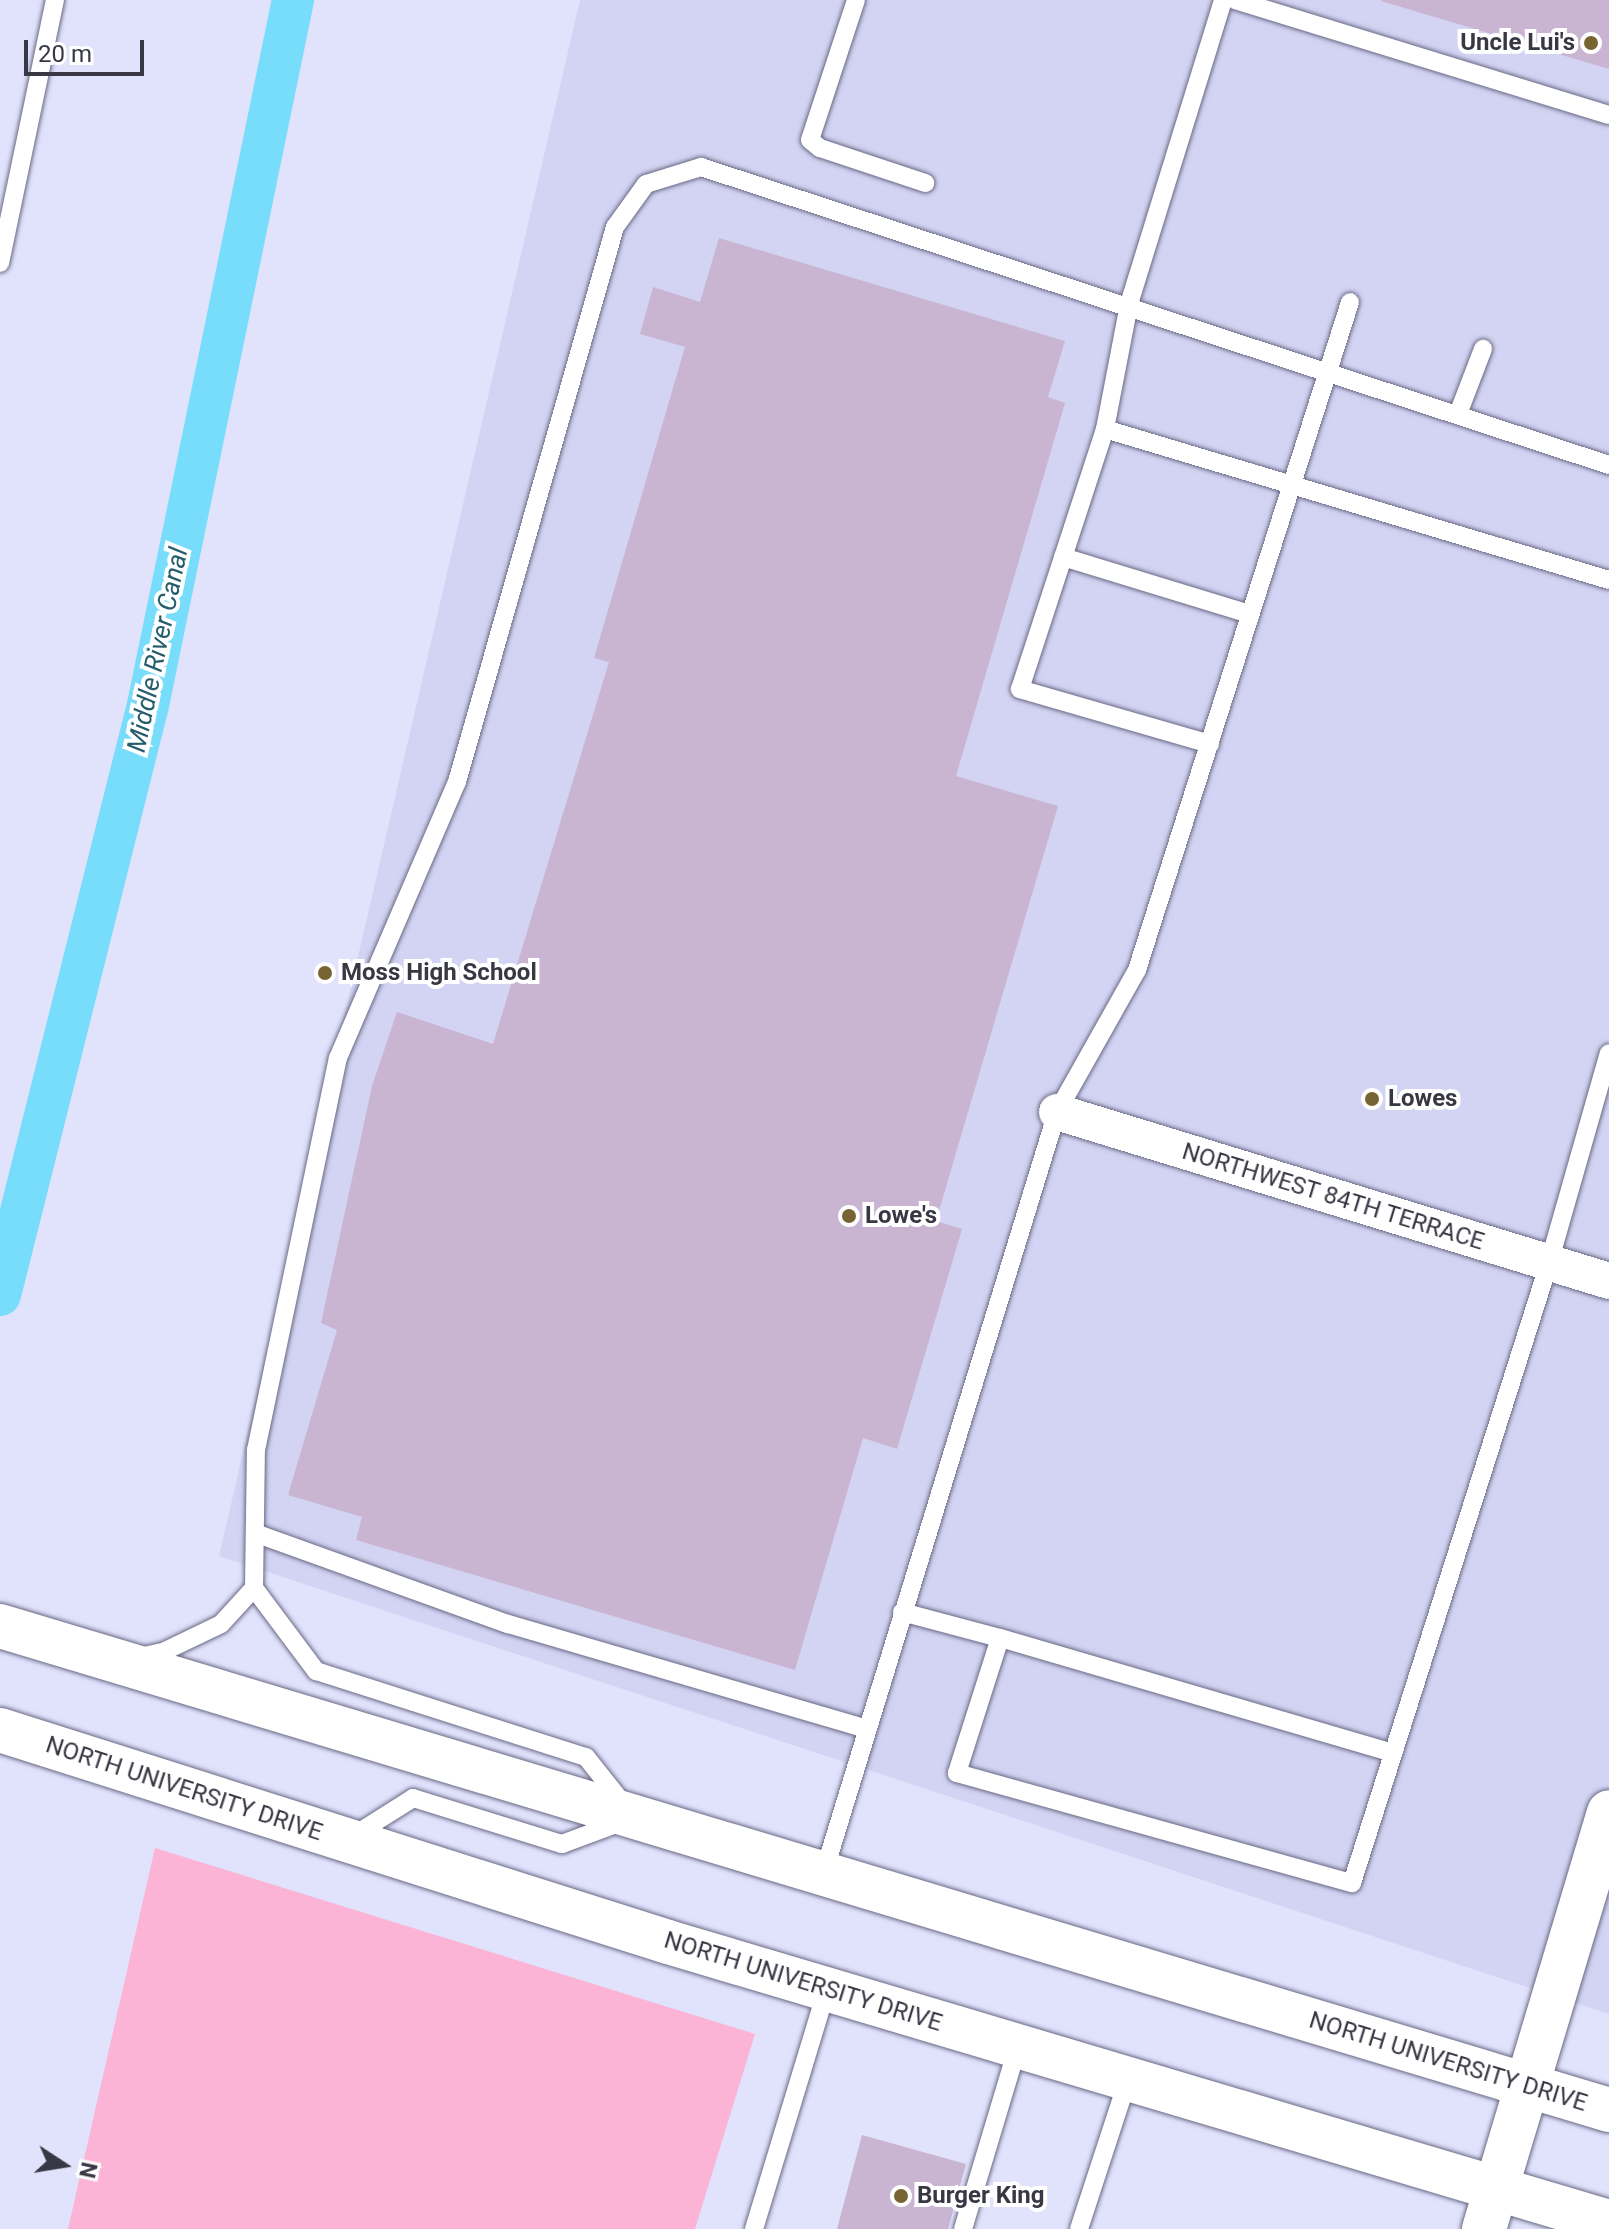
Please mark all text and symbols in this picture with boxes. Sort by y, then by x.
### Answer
scale bar [28,24,148,74]
place label: Uncle Lui's [1460,29,1575,57]
marker: Uncle Lui's [1582,34,1600,52]
text: 20 m [38,40,92,68]
water label: Middle River Canal [121,545,195,755]
place label: Moss High School [341,959,537,987]
marker: Moss High School [316,964,334,982]
place label: Lowes [1388,1085,1457,1113]
marker: Lowes [1363,1090,1381,1108]
street label: NORTHWEST 84TH TERRACE [1178,1137,1488,1257]
place label: Lowe's [865,1202,937,1230]
marker: Lowe's [840,1207,858,1225]
street label: NORTH UNIVERSITY DRIVE [42,1731,326,1847]
street label: NORTH UNIVERSITY DRIVE [661,1926,945,2038]
street label: NORTH UNIVERSITY DRIVE [1306,2006,1590,2118]
north arrow [24,2125,104,2205]
text: N [74,2160,102,2180]
place label: Burger King [917,2182,1045,2210]
marker: Burger King [892,2187,910,2205]

